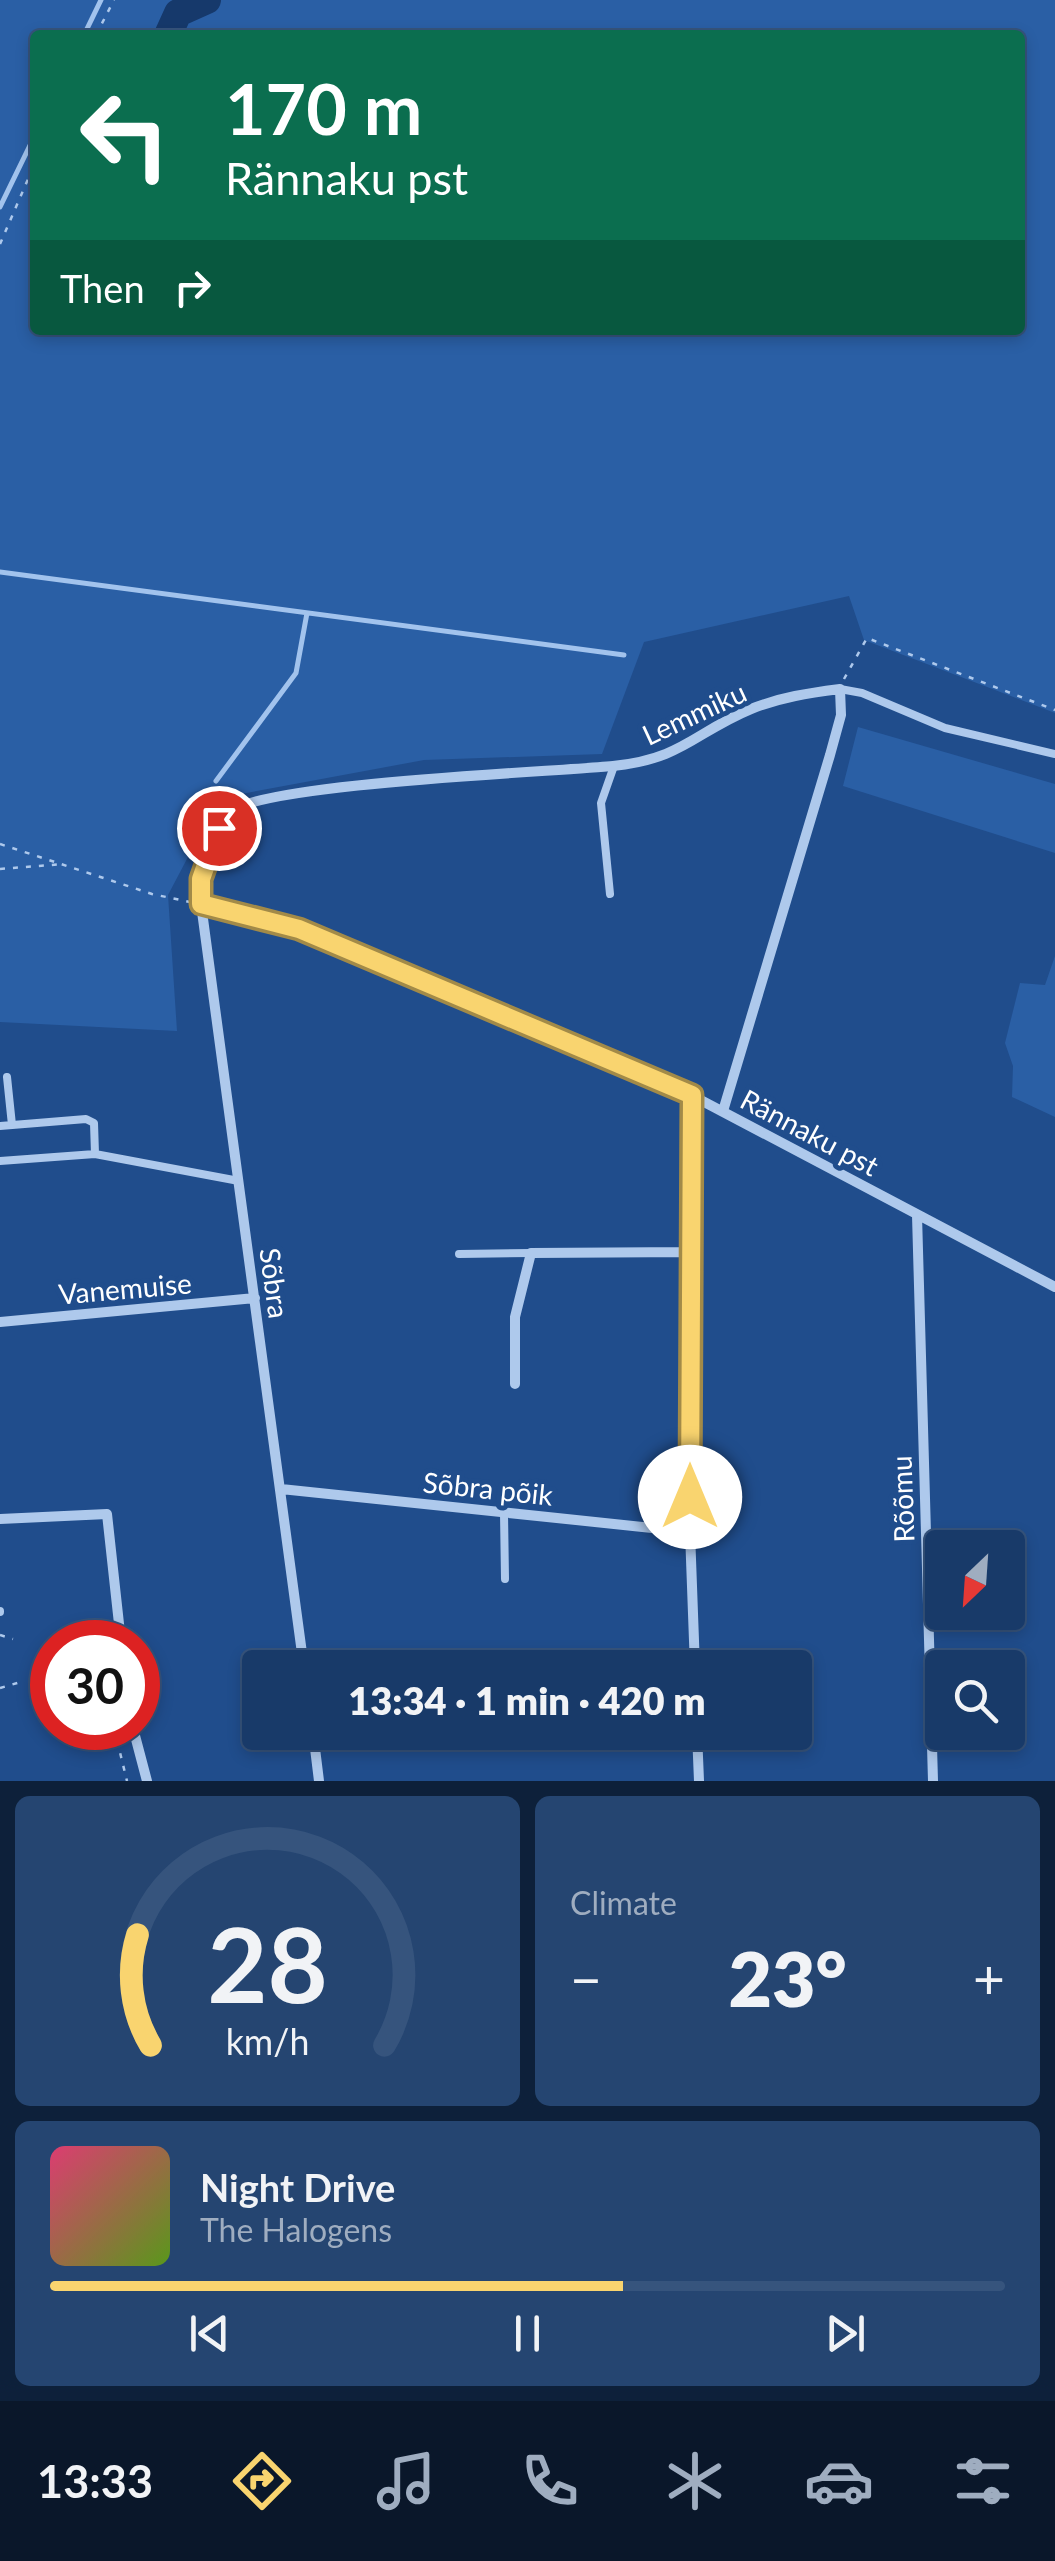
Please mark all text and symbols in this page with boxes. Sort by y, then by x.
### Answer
text: 170 m [225,66,422,150]
icon: left [60,70,190,200]
text: Rännaku pst [225,151,468,205]
icon: right [165,260,220,315]
text: Then [60,265,145,311]
street label: Lemmiku [637,674,751,752]
pin [177,786,262,871]
icon: arrive [192,801,247,856]
street label: Rännaku pst [735,1081,885,1183]
street label: Sõbra [253,1246,297,1320]
street label: Vanemuise [57,1265,193,1311]
position arrow [638,1445,742,1549]
street label: Rõõmu [883,1455,921,1543]
street label: Sõbra põik [421,1464,555,1512]
north arrow [925,1530,1025,1630]
map controls [925,1530,1025,1750]
speed limit sign: 30 [30,1620,160,1750]
button: search [925,1650,1025,1750]
text: 13:34 · 1 min · 420 m [348,1677,706,1723]
text: Climate [570,1883,677,1922]
text: 28 [207,1900,328,2025]
text: 23° [728,1933,847,2023]
text: − [570,1945,602,2011]
text: + [973,1945,1005,2011]
text: km/h [226,2020,309,2063]
text: Night Drive [200,2164,395,2210]
text: The Halogens [200,2210,392,2249]
icon: previous [182,2306,237,2361]
icon: pause [500,2306,555,2361]
icon: next [818,2306,873,2361]
icon: directions [227,2446,297,2516]
icon: music [371,2446,441,2516]
icon: phone [515,2446,585,2516]
icon: climate [660,2446,730,2516]
icon: car [804,2446,874,2516]
icon: filters [948,2446,1018,2516]
text: 13:33 [37,2454,153,2508]

